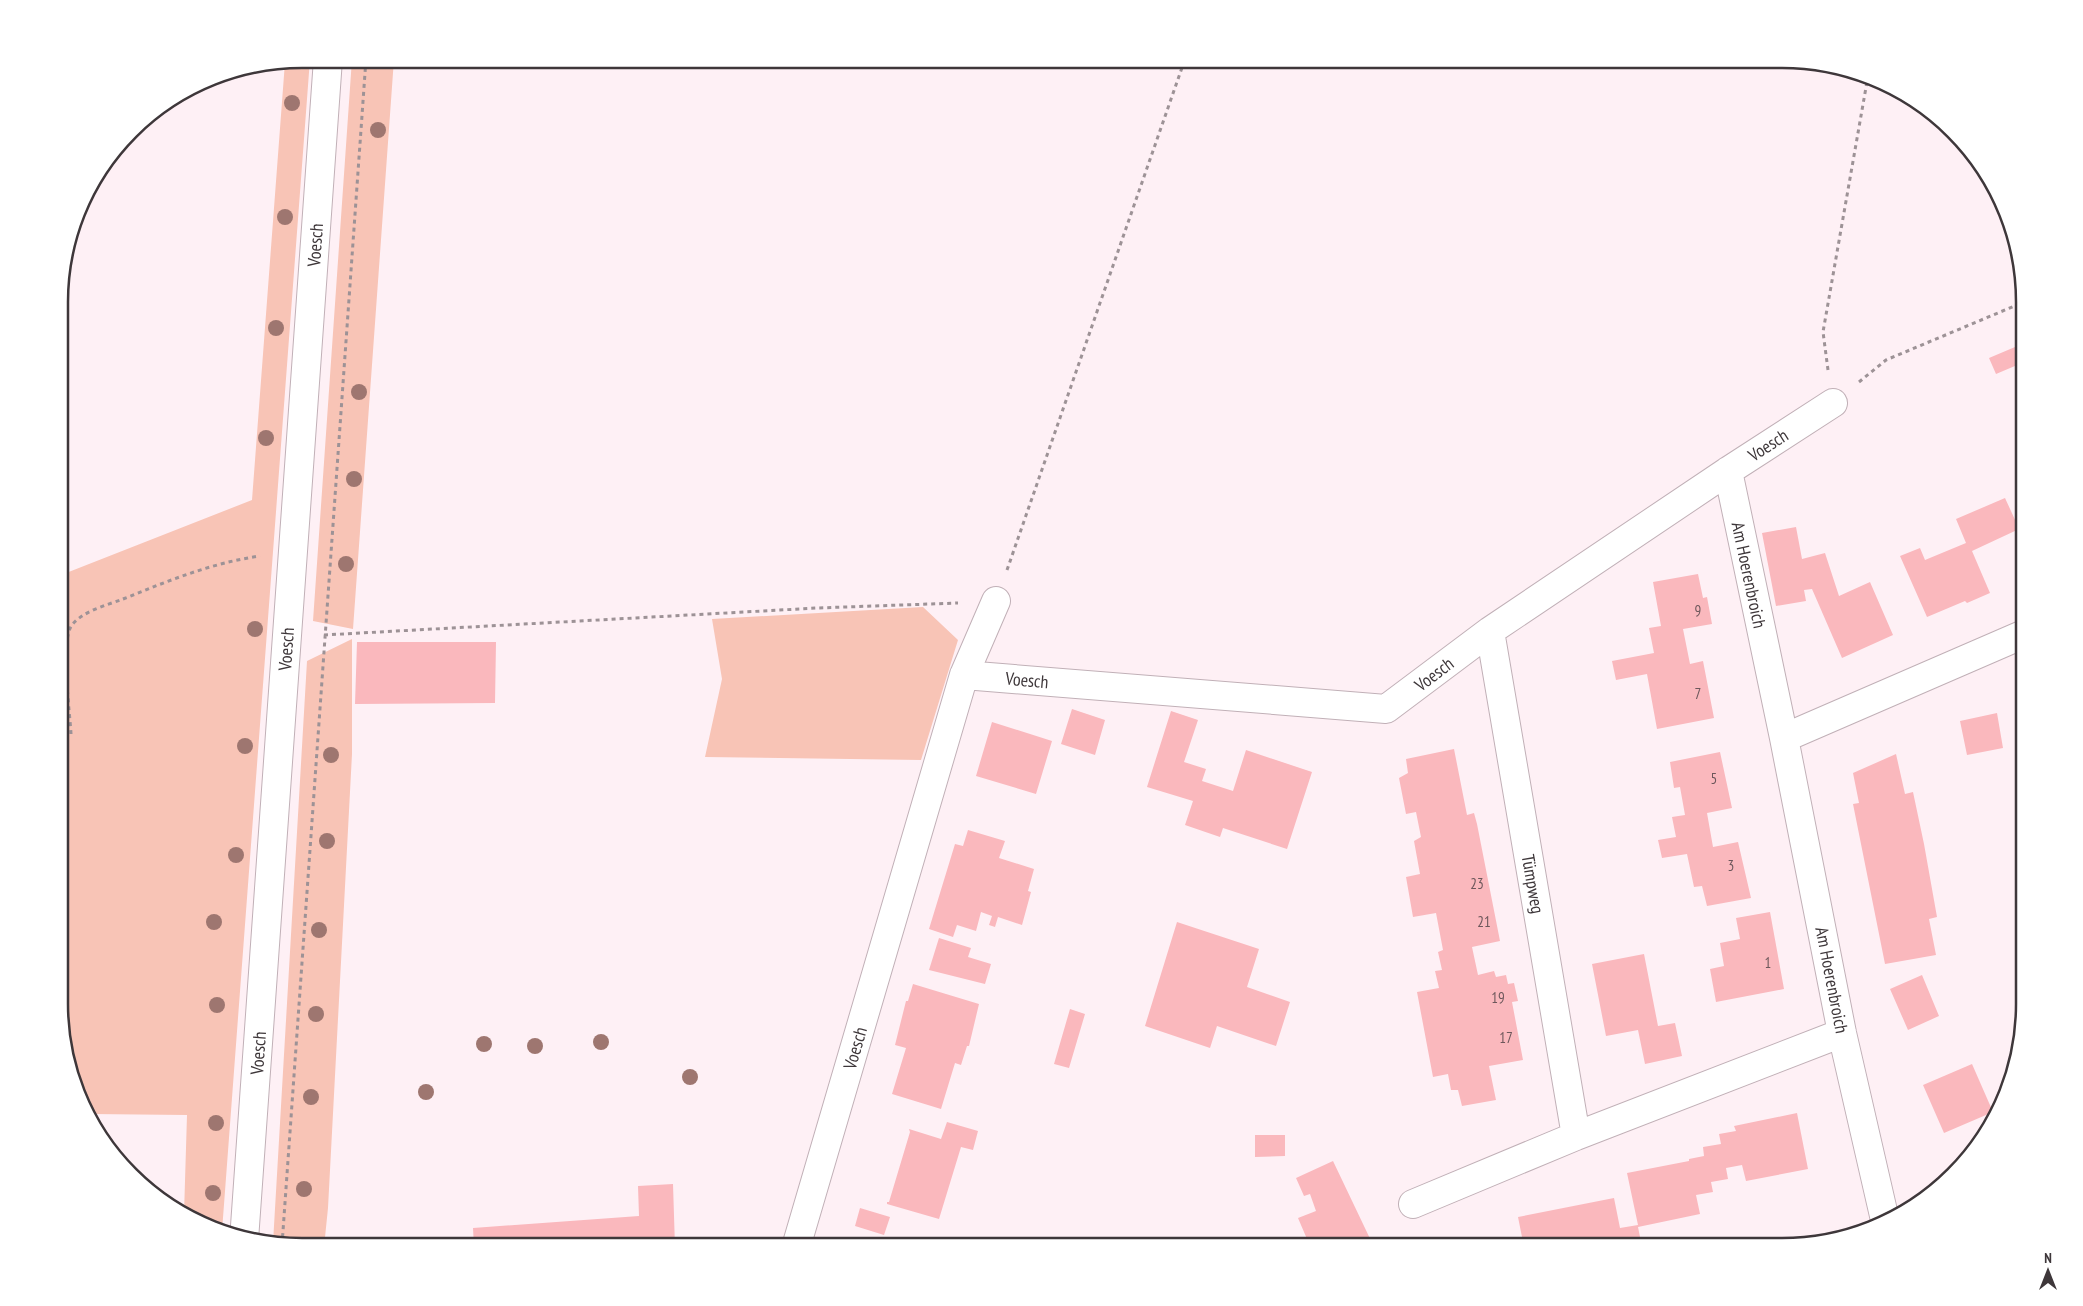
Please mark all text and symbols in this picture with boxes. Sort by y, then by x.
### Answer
street label: Voesch [302,223,328,268]
street label: Voesch [1743,424,1792,467]
street label: Am Hoerenbroich [1727,520,1771,630]
house number: 9 [1695,601,1701,620]
street label: Voesch [273,627,299,672]
street label: Voesch [1409,652,1458,697]
street label: Voesch [1004,667,1049,693]
house number: 7 [1695,684,1701,703]
house number: 5 [1711,769,1717,788]
street label: Tümpweg [1516,853,1550,915]
house number: 3 [1728,856,1734,875]
house number: 23 [1470,874,1484,893]
house number: 21 [1477,912,1491,931]
street label: Am Hoerenbroich [1810,925,1854,1035]
house number: 1 [1765,953,1771,972]
house number: 19 [1491,988,1505,1007]
street label: Voesch [838,1024,872,1073]
house number: 17 [1499,1028,1513,1047]
street label: Voesch [245,1031,271,1076]
north arrow [2023,1246,2073,1296]
text: N [2044,1249,2052,1267]

